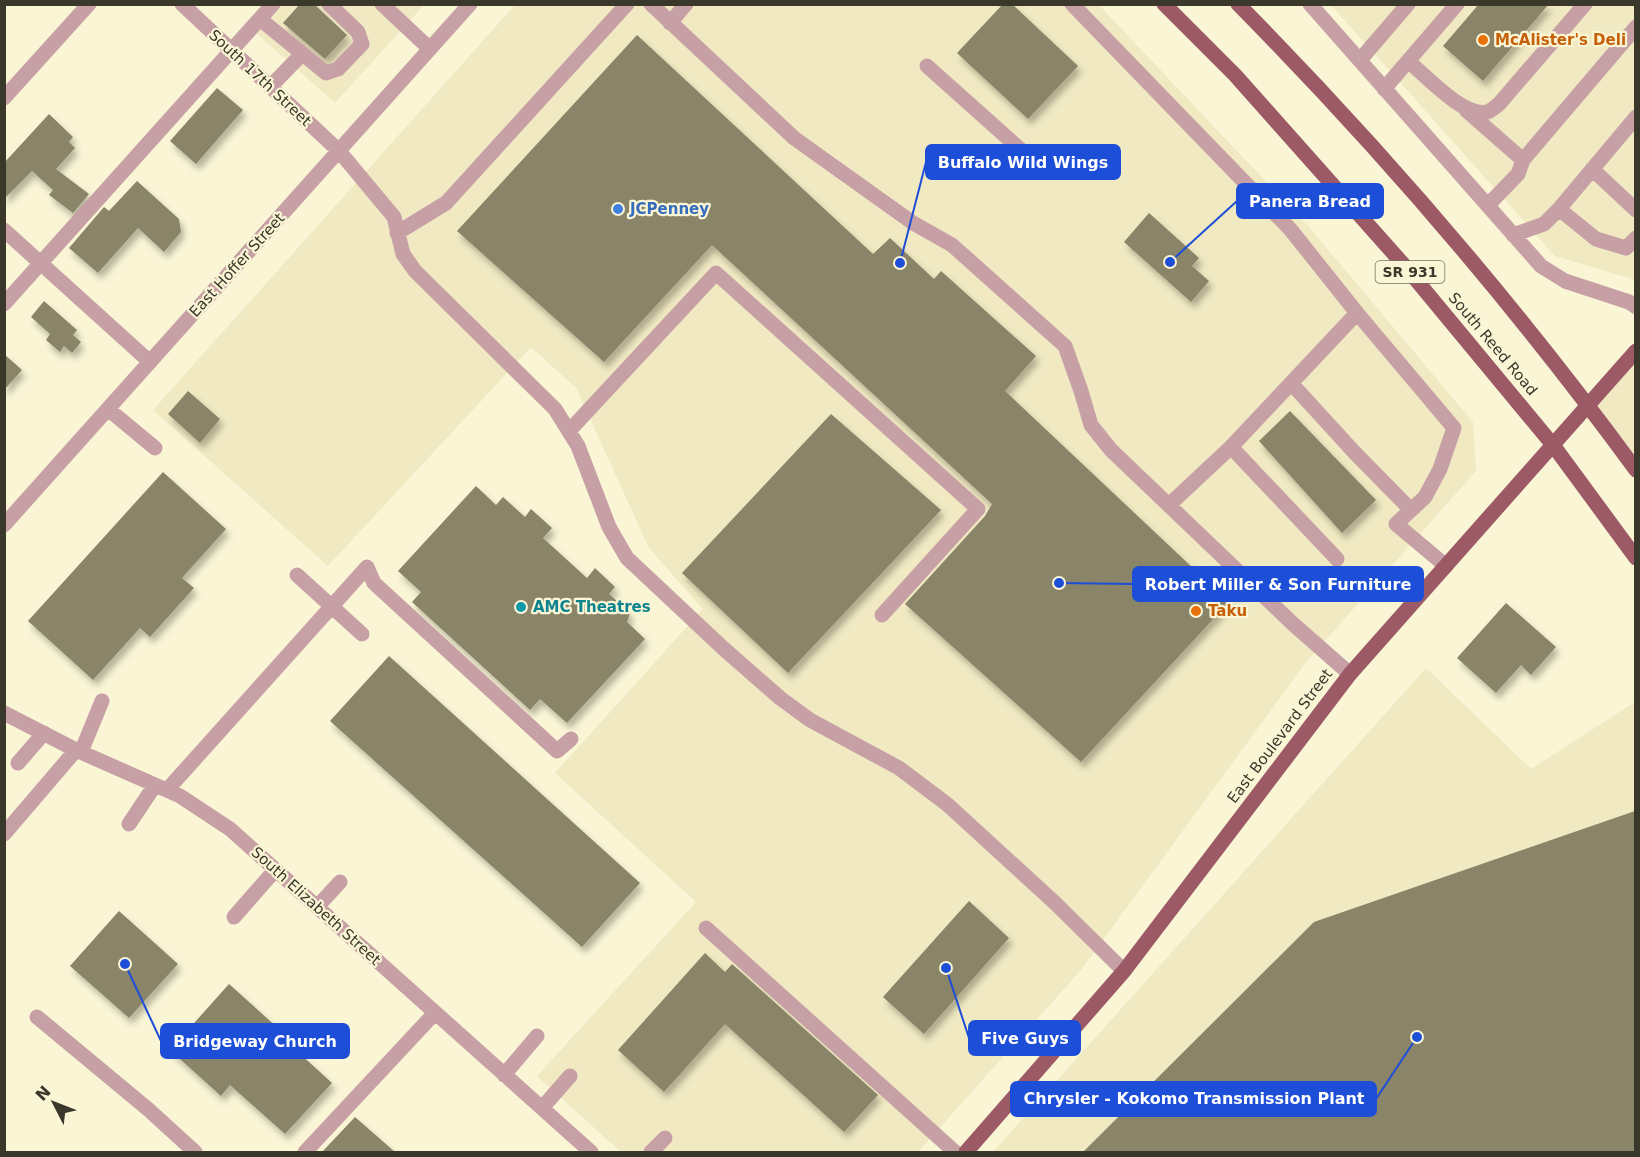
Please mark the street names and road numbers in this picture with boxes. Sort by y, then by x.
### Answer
street label: South 17th Street [205,26,315,130]
street label: East Hoffer Street [186,209,288,321]
road number: SR 931 [1376,261,1444,283]
street label: South Reed Road [1445,289,1541,399]
street label: East Boulevard Street [1224,665,1336,807]
street label: South Elizabeth Street [248,843,384,969]

